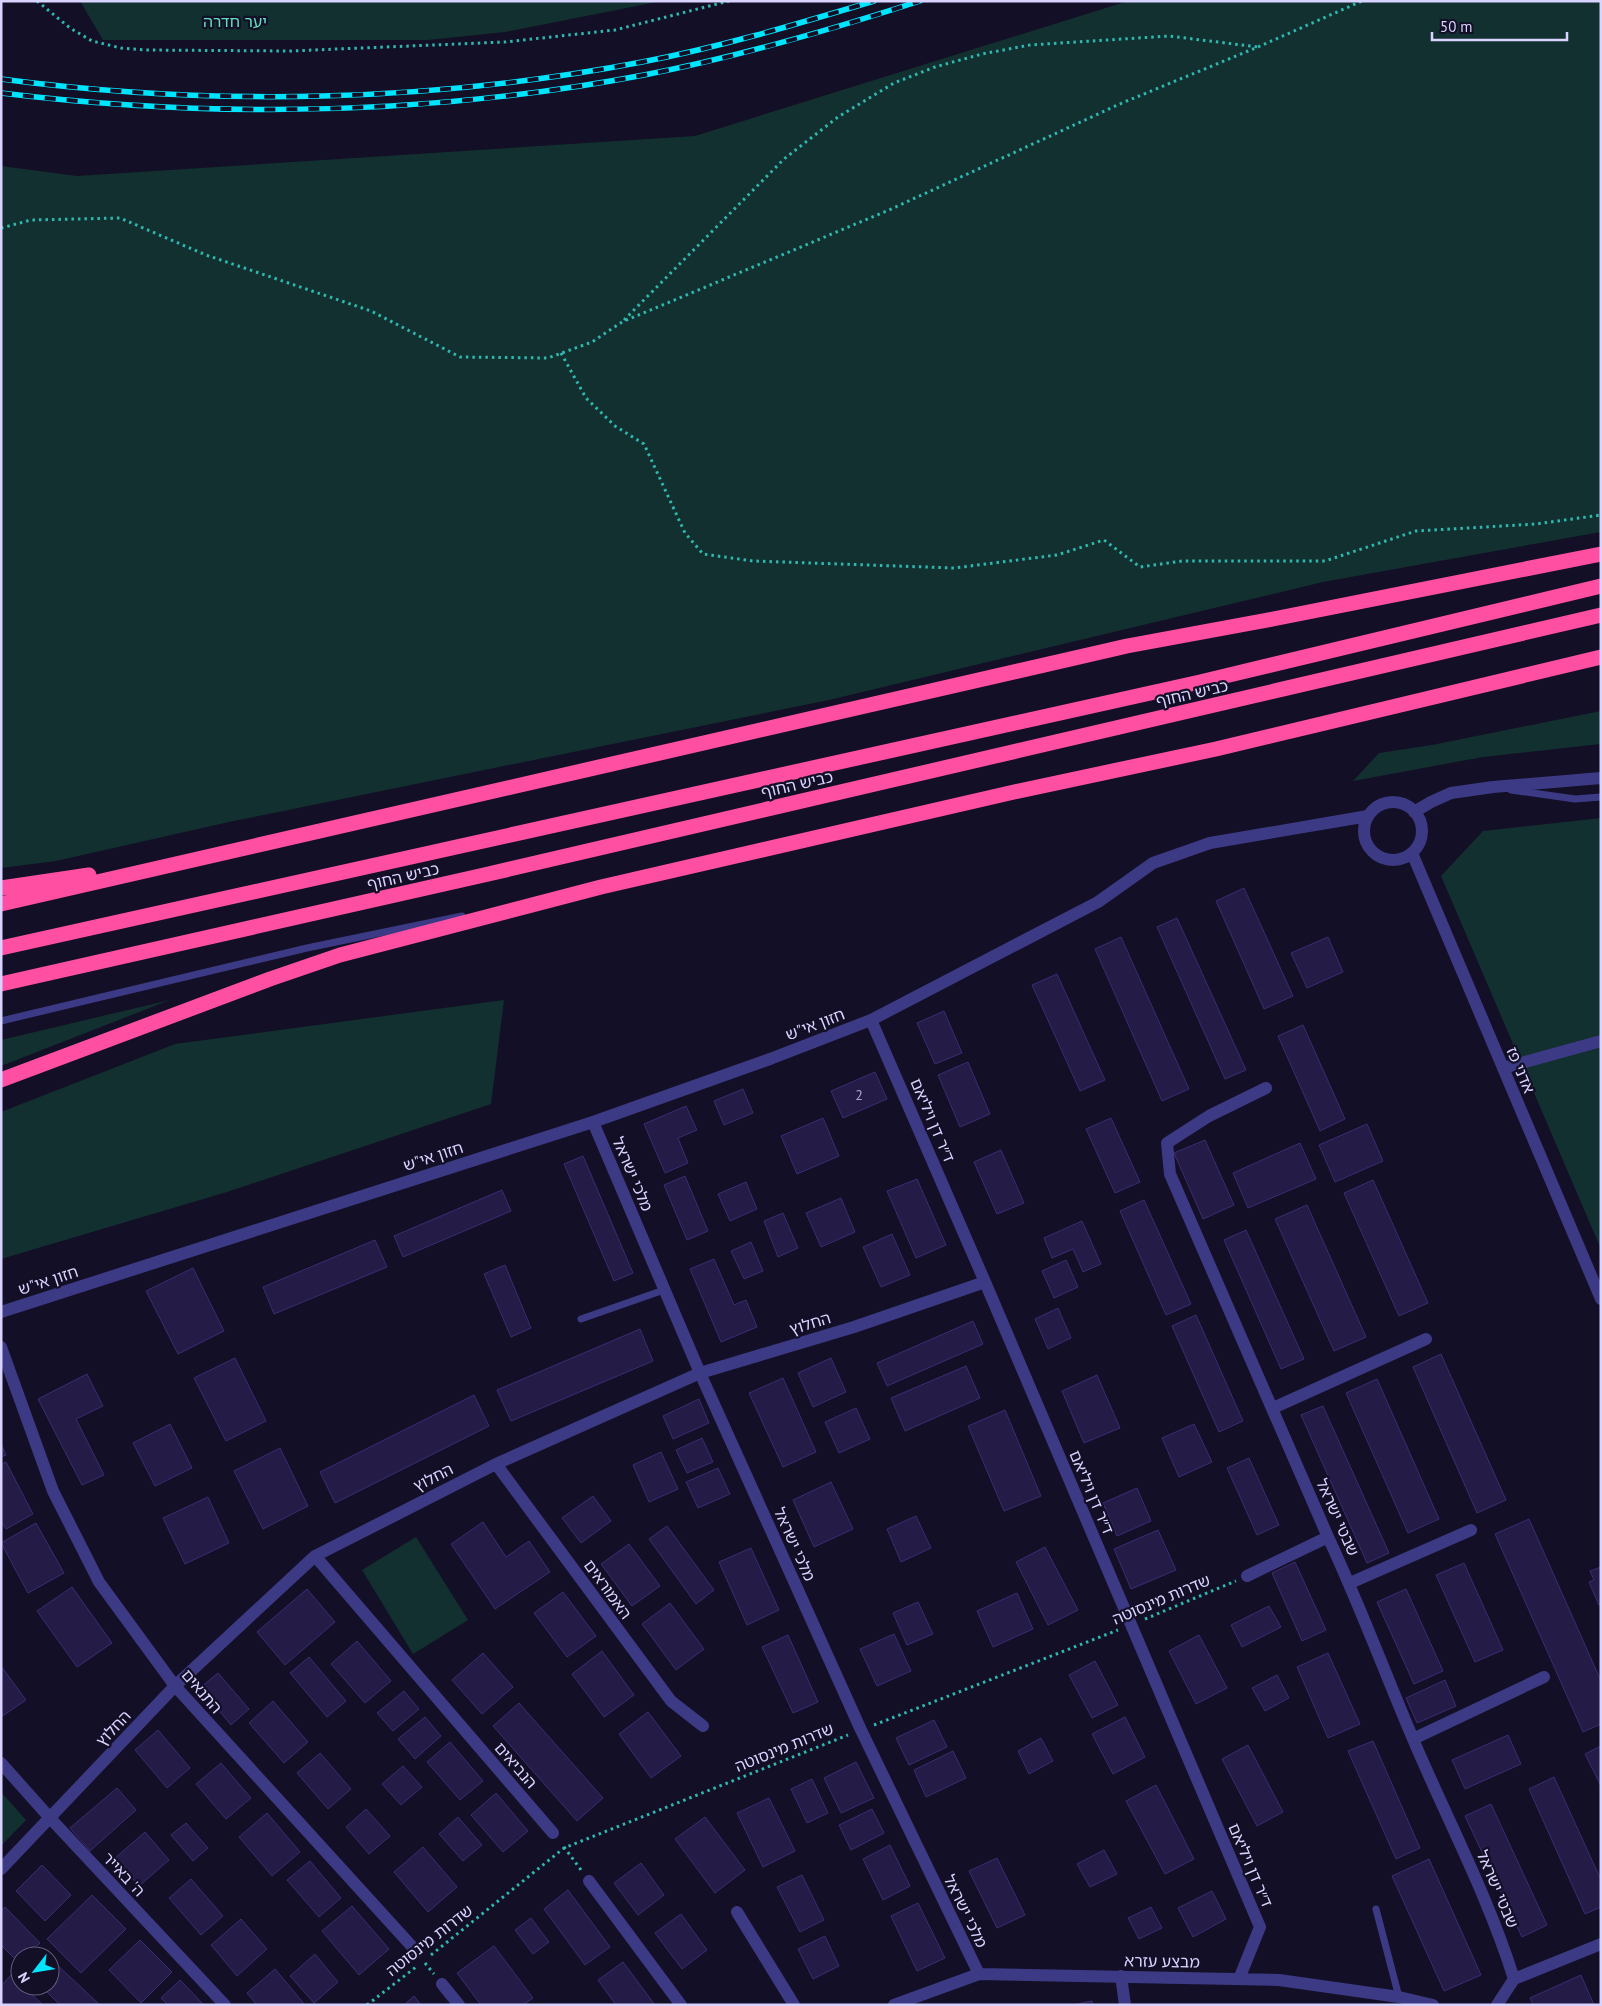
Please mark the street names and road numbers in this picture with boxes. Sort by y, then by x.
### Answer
street label: כביש החוף [1154,675,1230,711]
street label: כביש החוף [759,766,835,802]
street label: כביש החוף [365,858,441,894]
street label: חזון אי"ש [783,1004,847,1044]
street label: אדני פז [1502,1044,1540,1096]
street label: ד״ר דן ויליאם [906,1075,960,1165]
street label: מלכי ישראל [608,1134,658,1214]
street label: חזון אי"ש [401,1137,465,1175]
street label: חזון אי"ש [16,1261,80,1299]
street label: החלוץ [787,1307,833,1339]
street label: ד״ר דן ויליאם [1065,1447,1119,1537]
street label: החלוץ [410,1458,456,1496]
street label: שבטי ישראל [1312,1475,1364,1559]
street label: מלכי ישראל [770,1504,820,1584]
street label: האמוראים [580,1555,636,1623]
street label: שדרות מינסוטה [1109,1569,1213,1629]
street label: התנאים [177,1665,227,1717]
street label: החלוץ [91,1706,135,1750]
street label: שדרות מינסוטה [732,1718,836,1776]
street label: הנביאים [490,1738,542,1792]
street label: ד״ר דן ויליאם [1224,1820,1278,1910]
street label: שבטי ישראל [1473,1847,1523,1931]
street label: ה' באייר [99,1848,149,1900]
street label: מלכי ישראל [940,1871,992,1951]
street label: שדרות מינסוטה [382,1900,476,1980]
street label: מבצע עזרא [1124,1950,1200,1972]

